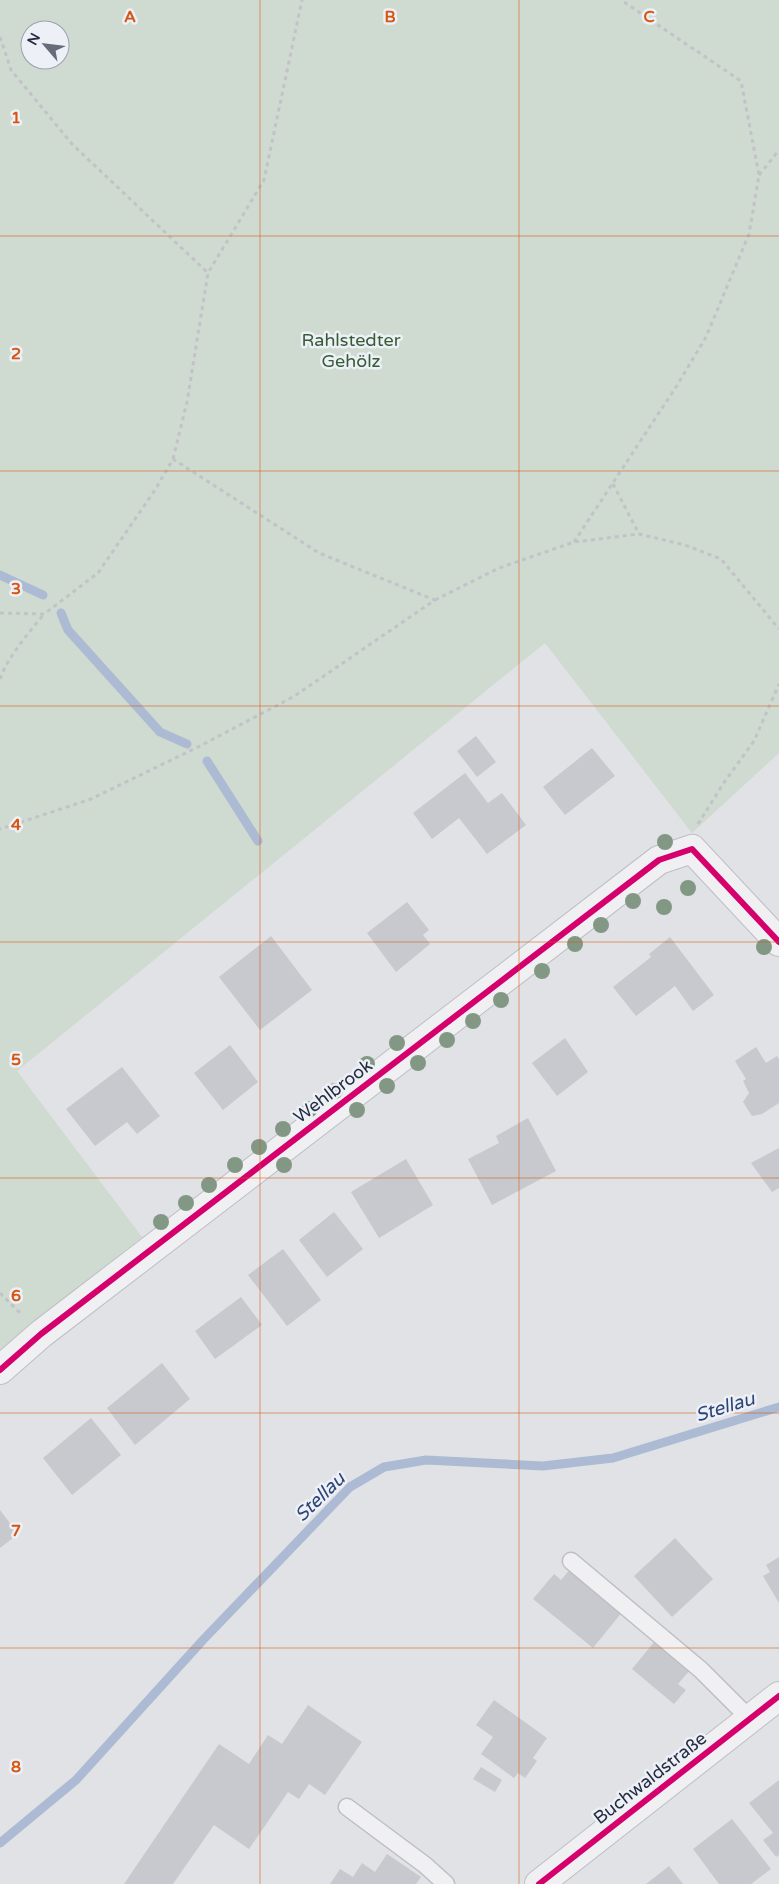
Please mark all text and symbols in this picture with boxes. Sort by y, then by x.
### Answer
text: A [124,7,136,27]
text: B [384,7,396,27]
text: C [643,7,655,27]
north arrow [20,20,70,70]
text: N [24,30,44,48]
text: 1 [11,108,21,128]
park label: Rahlstedter Gehölz [301,329,401,372]
text: 2 [11,344,21,364]
text: 3 [11,579,21,599]
text: 4 [11,815,21,835]
text: 5 [11,1050,21,1070]
street label: Wehlbrook [289,1054,377,1128]
text: 6 [11,1286,21,1306]
water label: Stellau [693,1387,759,1426]
water label: Stellau [290,1467,351,1526]
text: 7 [11,1521,21,1541]
street label: Buchwaldstraße [589,1727,711,1829]
text: 8 [11,1757,21,1777]

